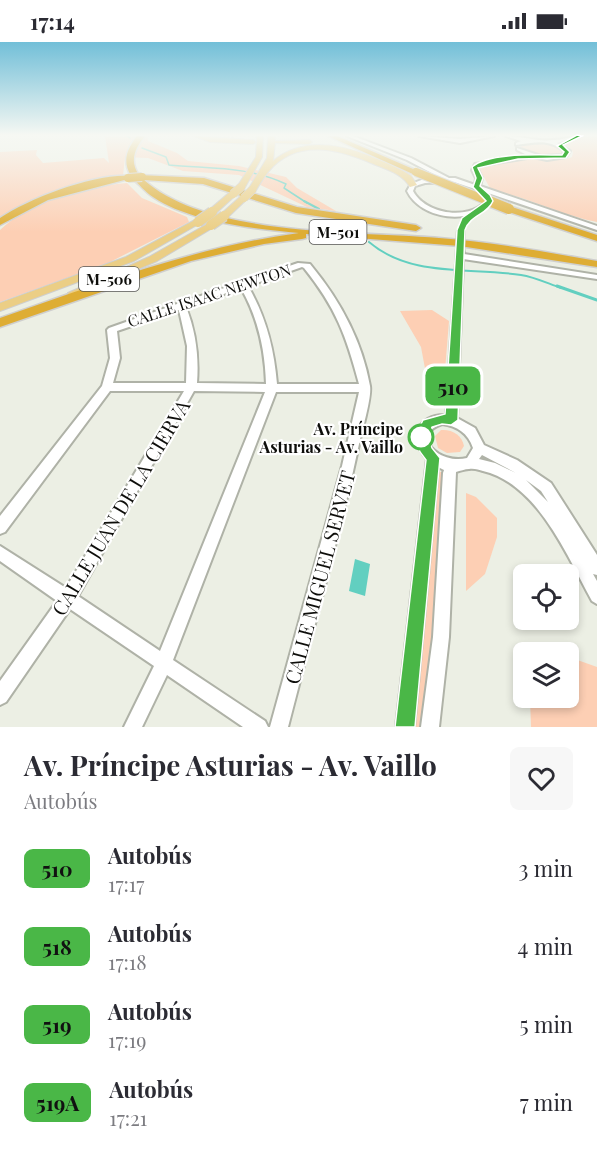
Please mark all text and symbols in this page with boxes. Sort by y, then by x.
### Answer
text: 17:14 [30,6,75,36]
road number: M-501 [310,220,366,244]
street label: CALLE ISAAC NEWTON [125,259,293,331]
road number: M-506 [79,267,139,291]
line badge: 510 [418,366,488,406]
text: 510 [437,372,469,400]
street label: CALLE JUAN DE LA CIERVA [45,394,196,620]
place label: Av. Príncipe Asturias - Av. Vaillo [259,418,403,457]
marker: Av. Príncipe Asturias - Av. Vaillo [408,424,434,450]
street label: CALLE MIGUEL SERVET [277,467,361,687]
map controls [513,564,579,708]
button: locate [513,564,579,630]
button: layers [513,642,579,708]
text: Av. Príncipe Asturias - Av. Vaillo [24,746,437,783]
button: heart [510,747,573,810]
text: Autobús [24,787,97,814]
text: Autobús [108,840,192,870]
text: 3 min [518,853,573,883]
text: 510 [41,854,73,882]
text: 17:17 [108,870,144,897]
text: Autobús [108,918,192,948]
text: 4 min [518,931,573,961]
text: 518 [42,932,72,960]
text: 17:18 [108,948,147,975]
text: Autobús [108,996,192,1026]
text: 5 min [520,1009,573,1039]
text: 519 [42,1010,72,1038]
text: 17:19 [108,1026,146,1053]
text: Autobús [109,1074,193,1104]
text: 7 min [520,1087,573,1117]
text: 519A [36,1088,79,1116]
text: 17:21 [109,1104,147,1131]

